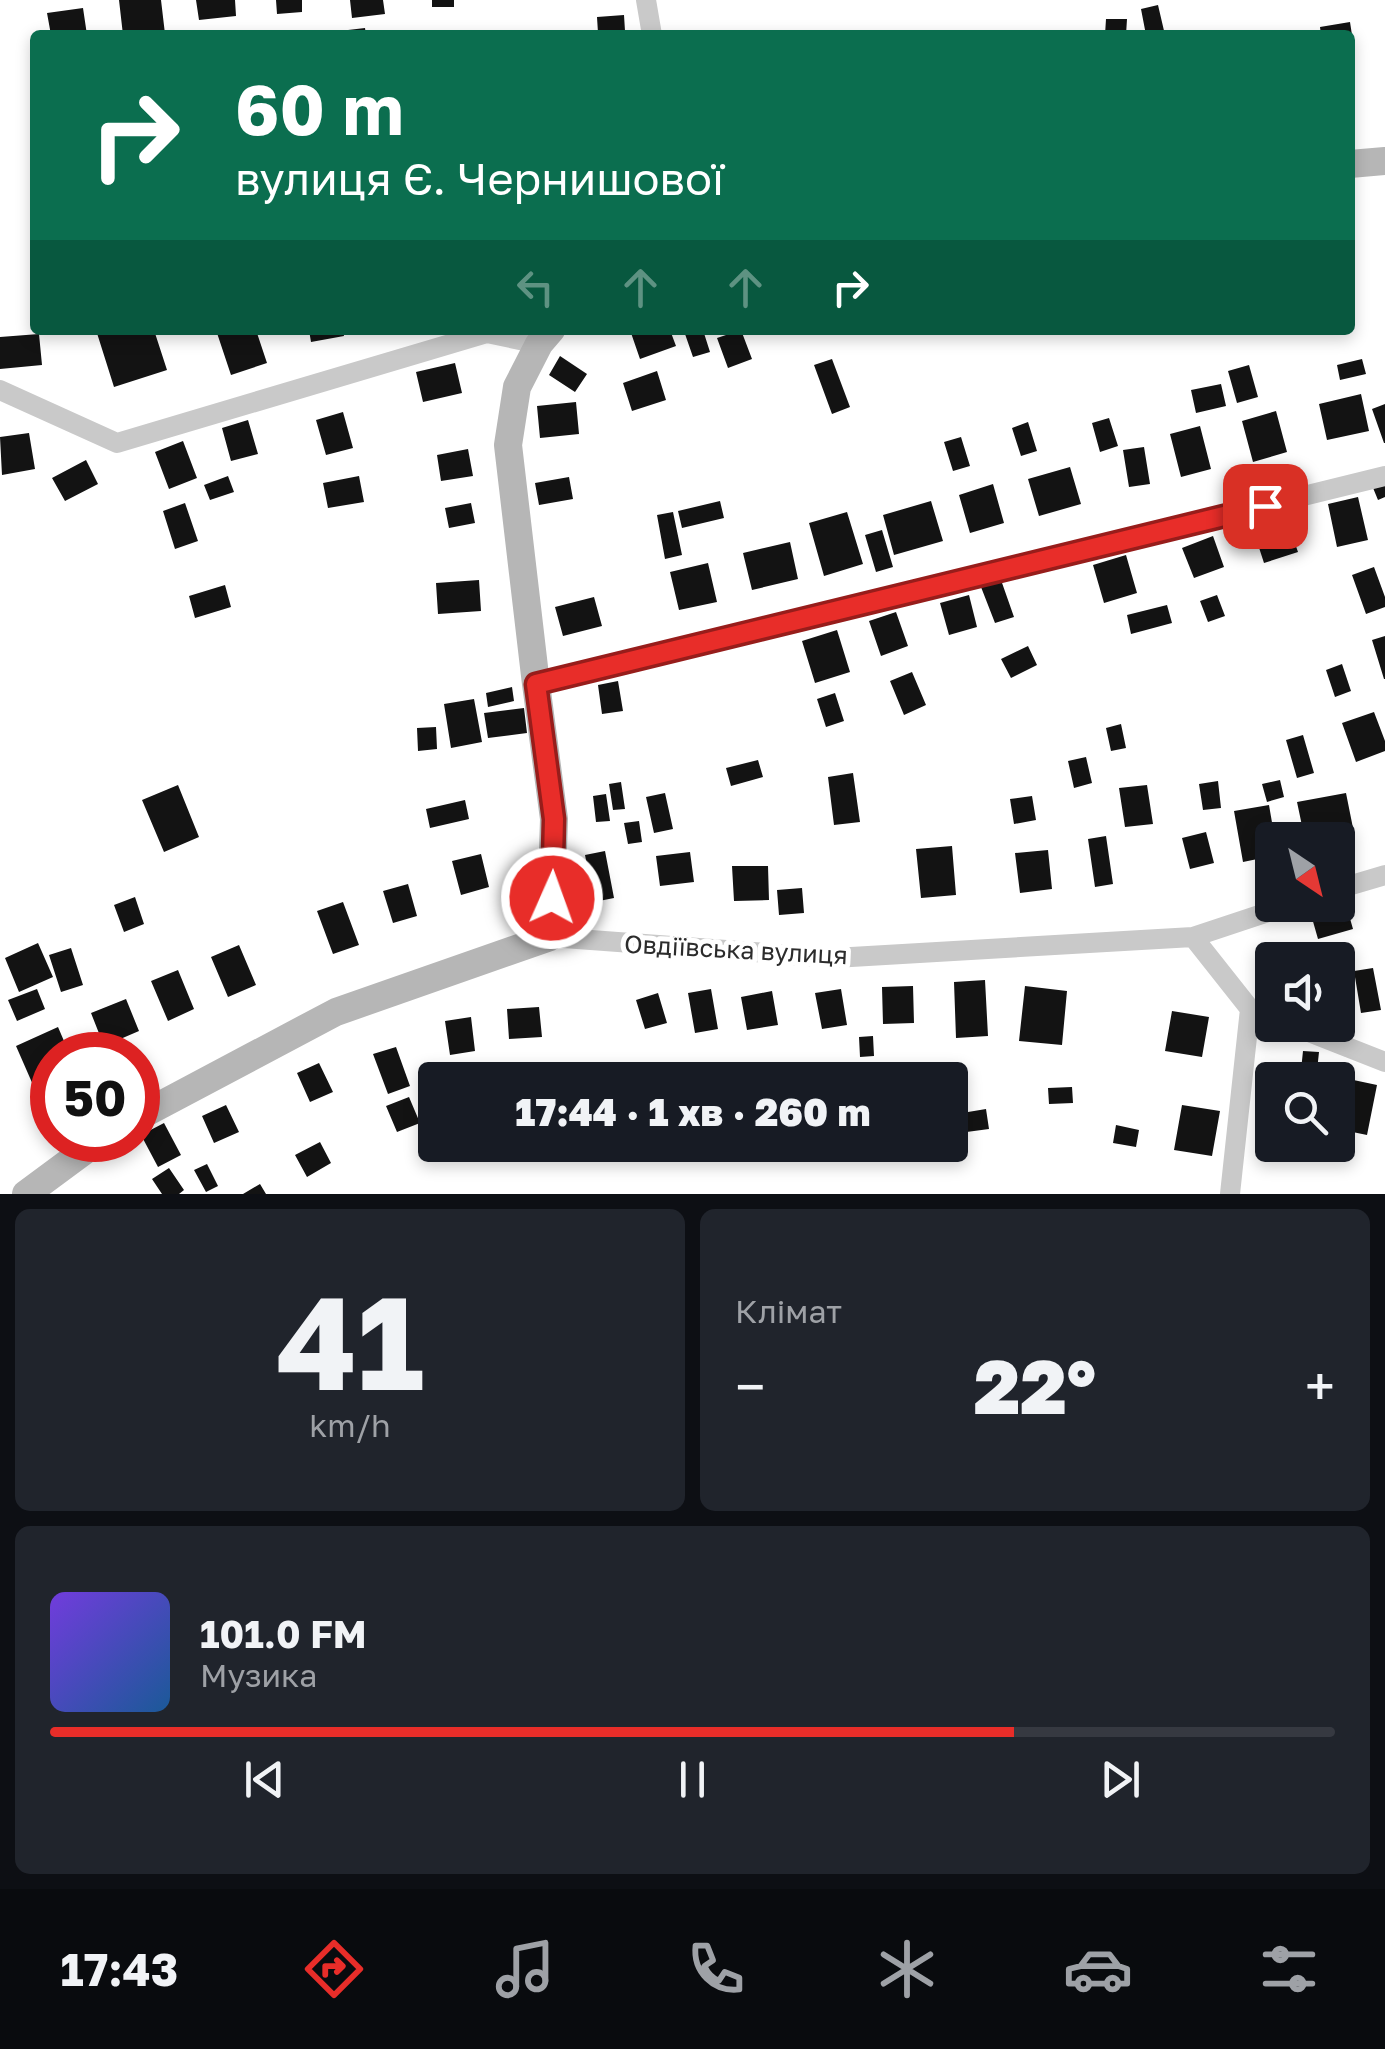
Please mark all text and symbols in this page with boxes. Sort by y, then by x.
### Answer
text: 60 m [235,66,404,150]
icon: right [70,70,200,200]
text: вулиця Є. Чернишової [235,151,724,205]
icon: left [508,260,563,315]
icon: ahead [613,260,668,315]
icon: ahead [718,260,773,315]
icon: right [823,260,878,315]
pin [1223,464,1308,549]
icon: arrive [1238,479,1293,534]
north arrow [1255,822,1355,922]
map controls [1255,822,1355,1162]
position arrow [500,846,604,950]
street label: Овдіївська вулиця [623,928,849,970]
button: sound [1255,942,1355,1042]
speed limit sign: 50 [30,1032,160,1162]
button: search [1255,1062,1355,1162]
text: 17:44 · 1 хв · 260 m [515,1089,871,1134]
text: 41 [276,1263,424,1419]
text: Клімат [735,1292,842,1330]
text: 22° [974,1340,1096,1431]
text: − [735,1353,765,1419]
text: + [1305,1353,1335,1419]
text: km/h [309,1406,391,1444]
text: 101.0 FM [200,1611,367,1656]
text: Музика [200,1656,317,1694]
icon: previous [237,1752,292,1807]
icon: pause [665,1752,720,1807]
icon: next [1093,1752,1148,1807]
icon: directions [299,1934,369,2004]
icon: music [490,1934,560,2004]
icon: phone [681,1934,751,2004]
icon: climate [872,1934,942,2004]
icon: car [1063,1934,1133,2004]
icon: filters [1254,1934,1324,2004]
text: 17:43 [61,1942,178,1996]

